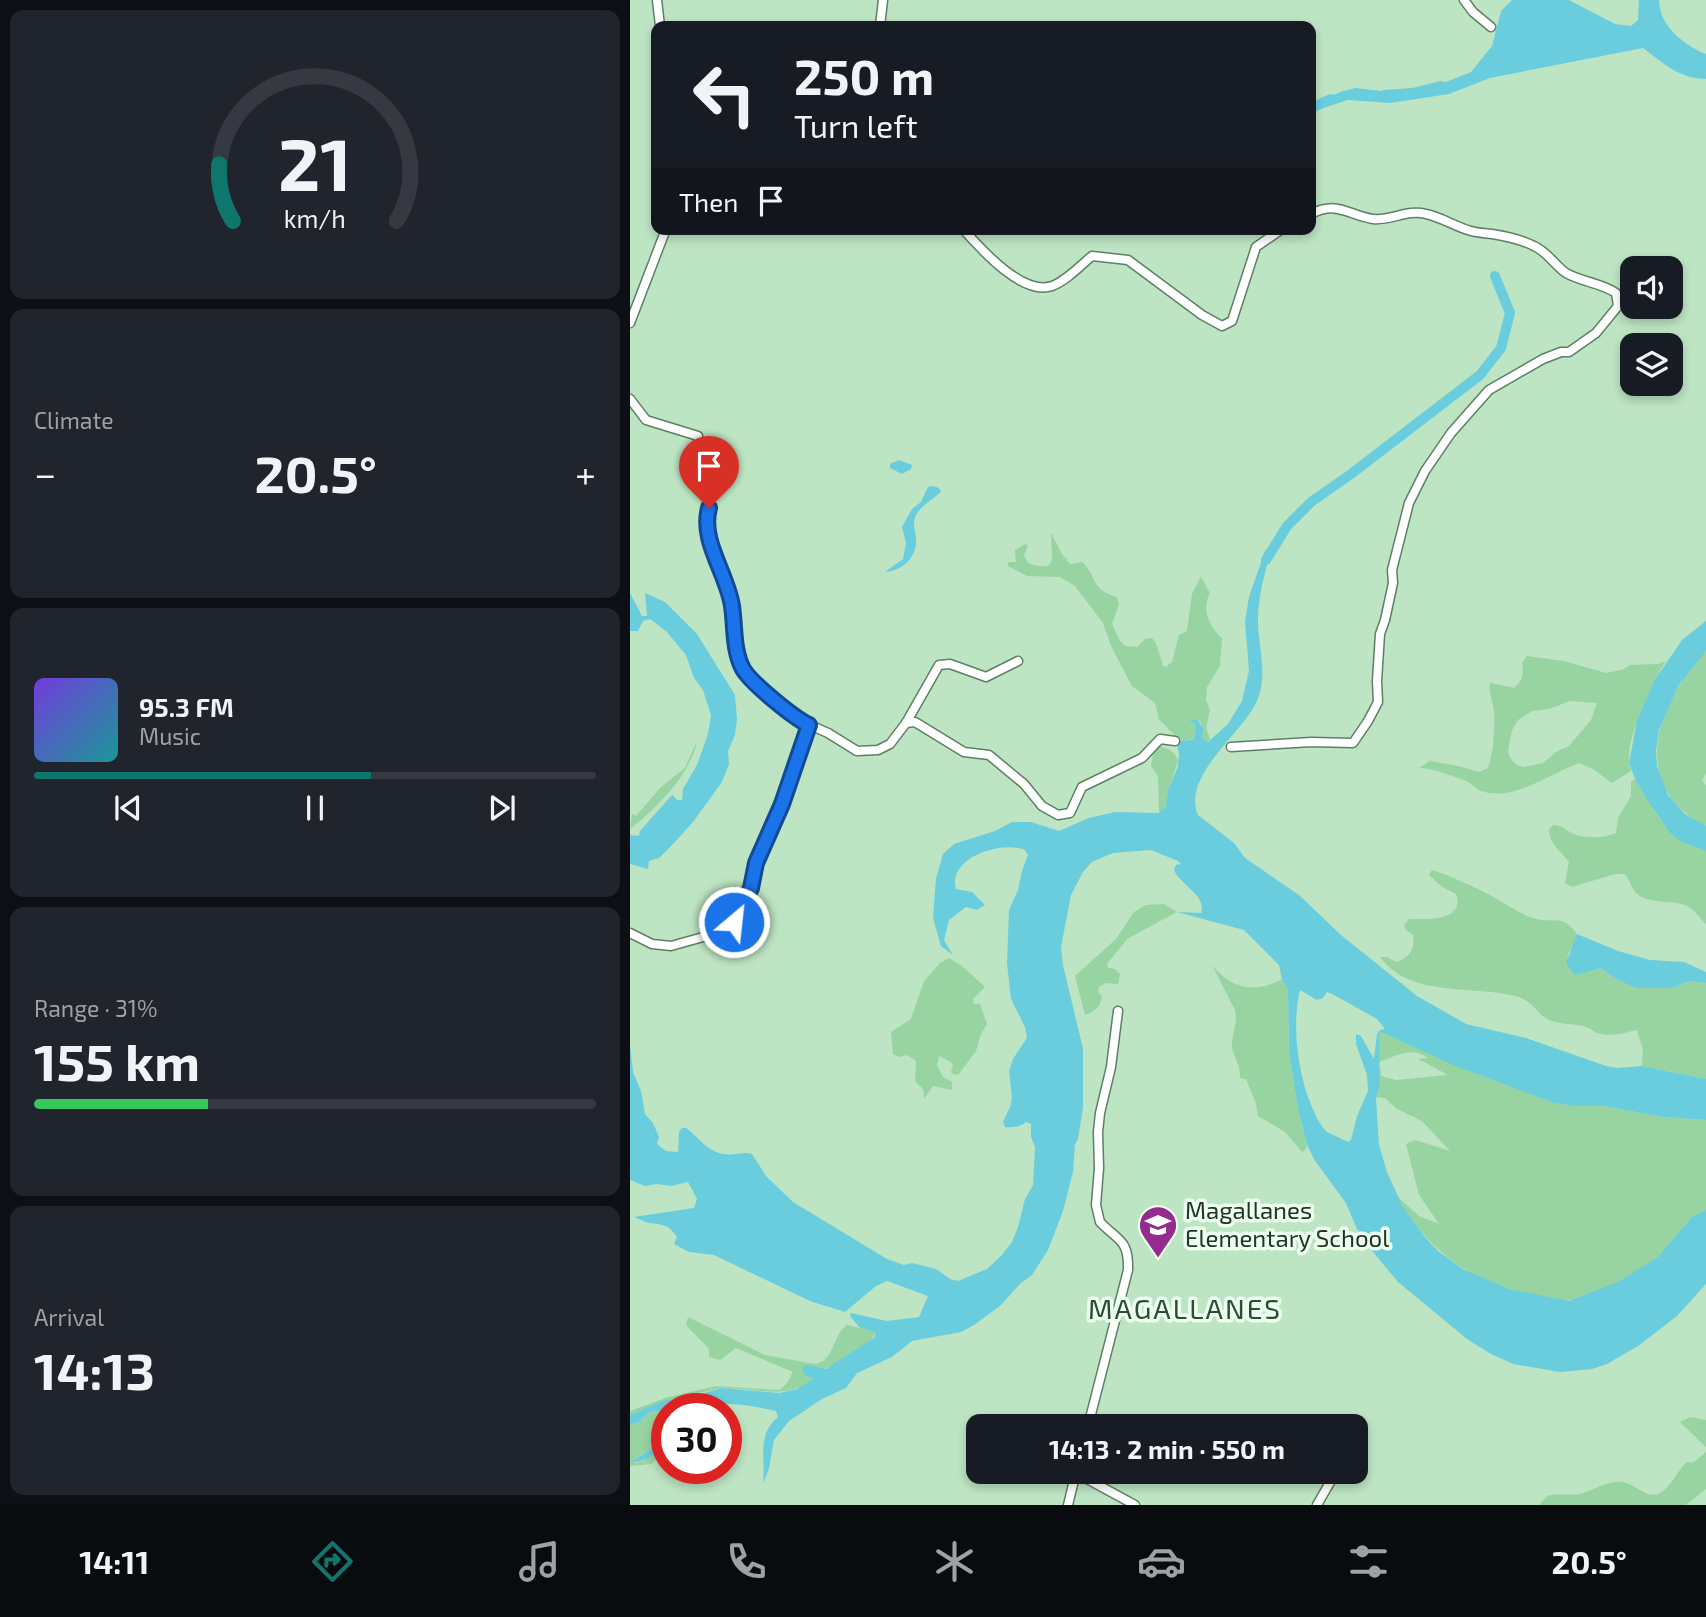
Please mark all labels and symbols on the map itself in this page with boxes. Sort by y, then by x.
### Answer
pin [679,436,739,508]
position arrow [697,885,771,959]
place label: Magallanes Elementary School [1185,1195,1389,1252]
school or university icon: Magallanes Elementary School [1137,1204,1179,1259]
district label: MAGALLANES [1088,1291,1282,1325]
speed limit sign: 30 [651,1393,742,1484]

